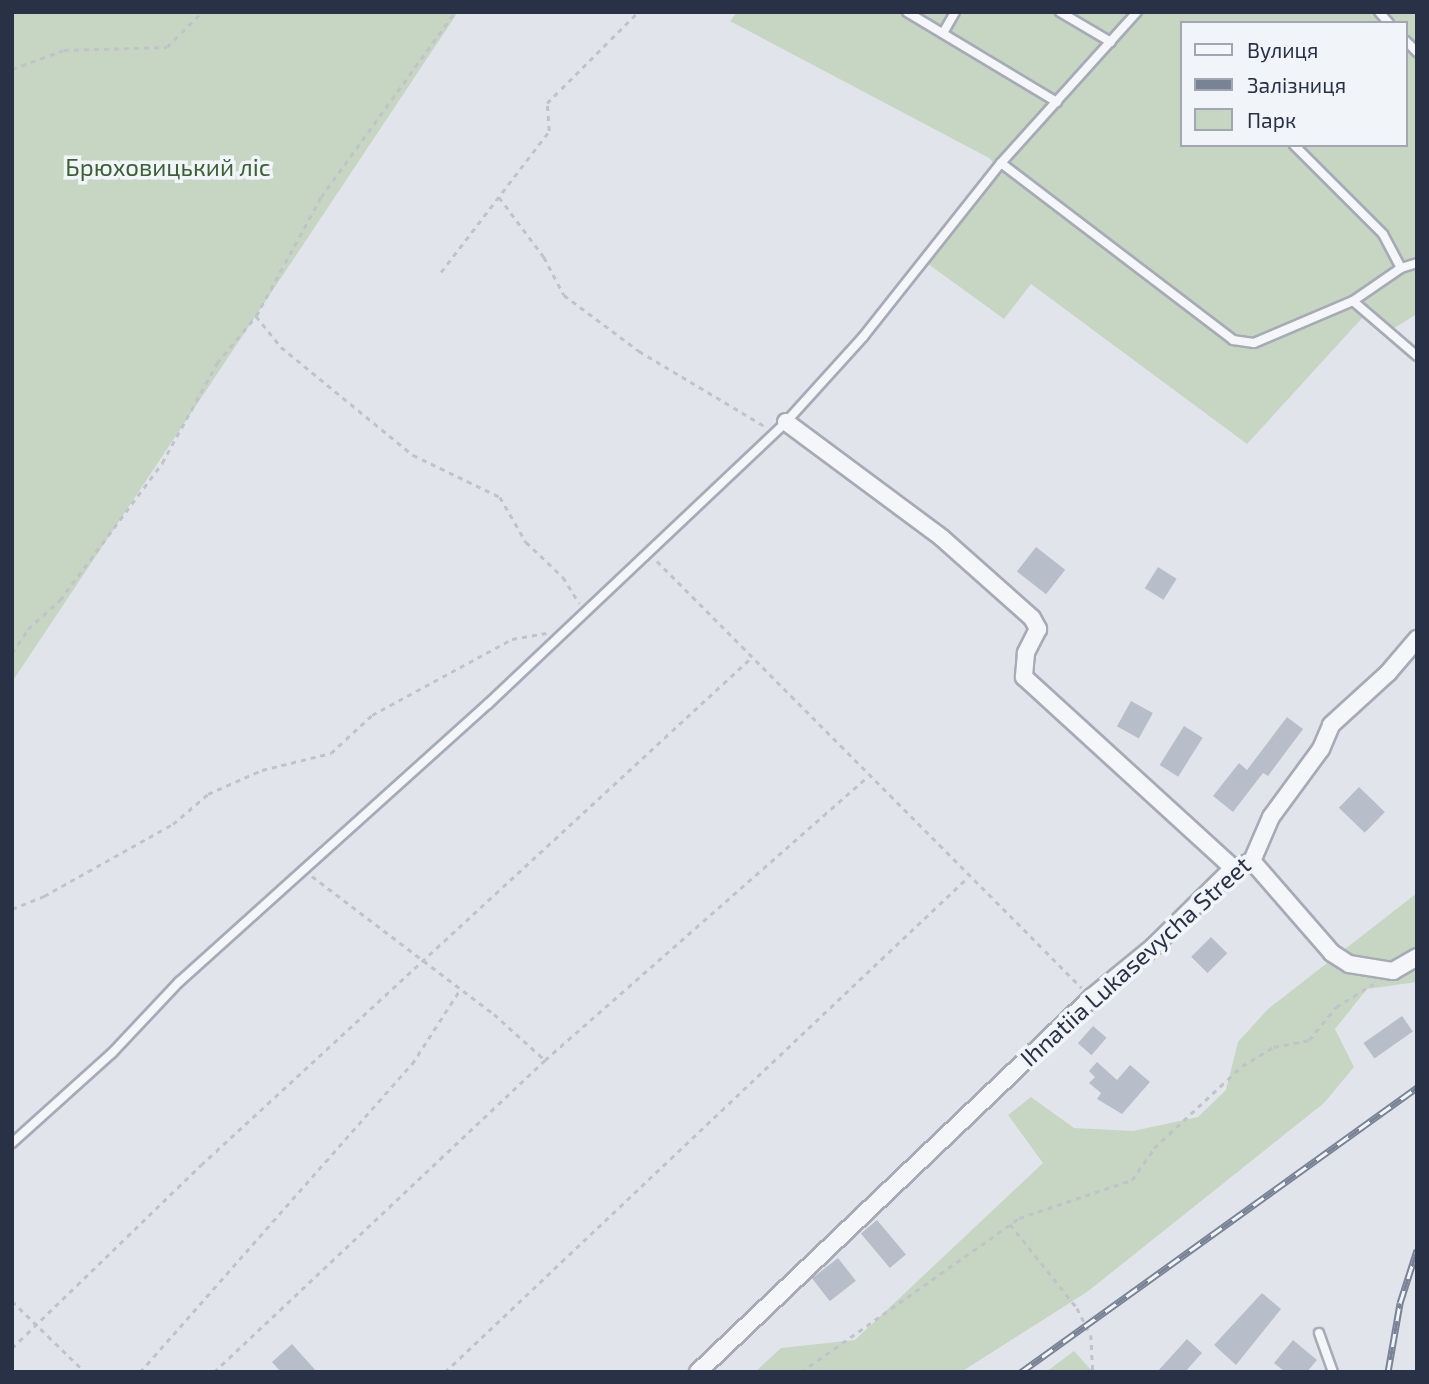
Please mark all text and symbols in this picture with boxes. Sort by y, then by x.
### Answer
legend [1180,21,1408,147]
text: Вулиця [1247,37,1318,62]
text: Залізниця [1247,72,1346,97]
text: Парк [1247,107,1296,132]
park label: Брюховицький ліс [65,153,271,181]
street label: Ihnatiia Lukasevycha Street [1014,850,1256,1072]

